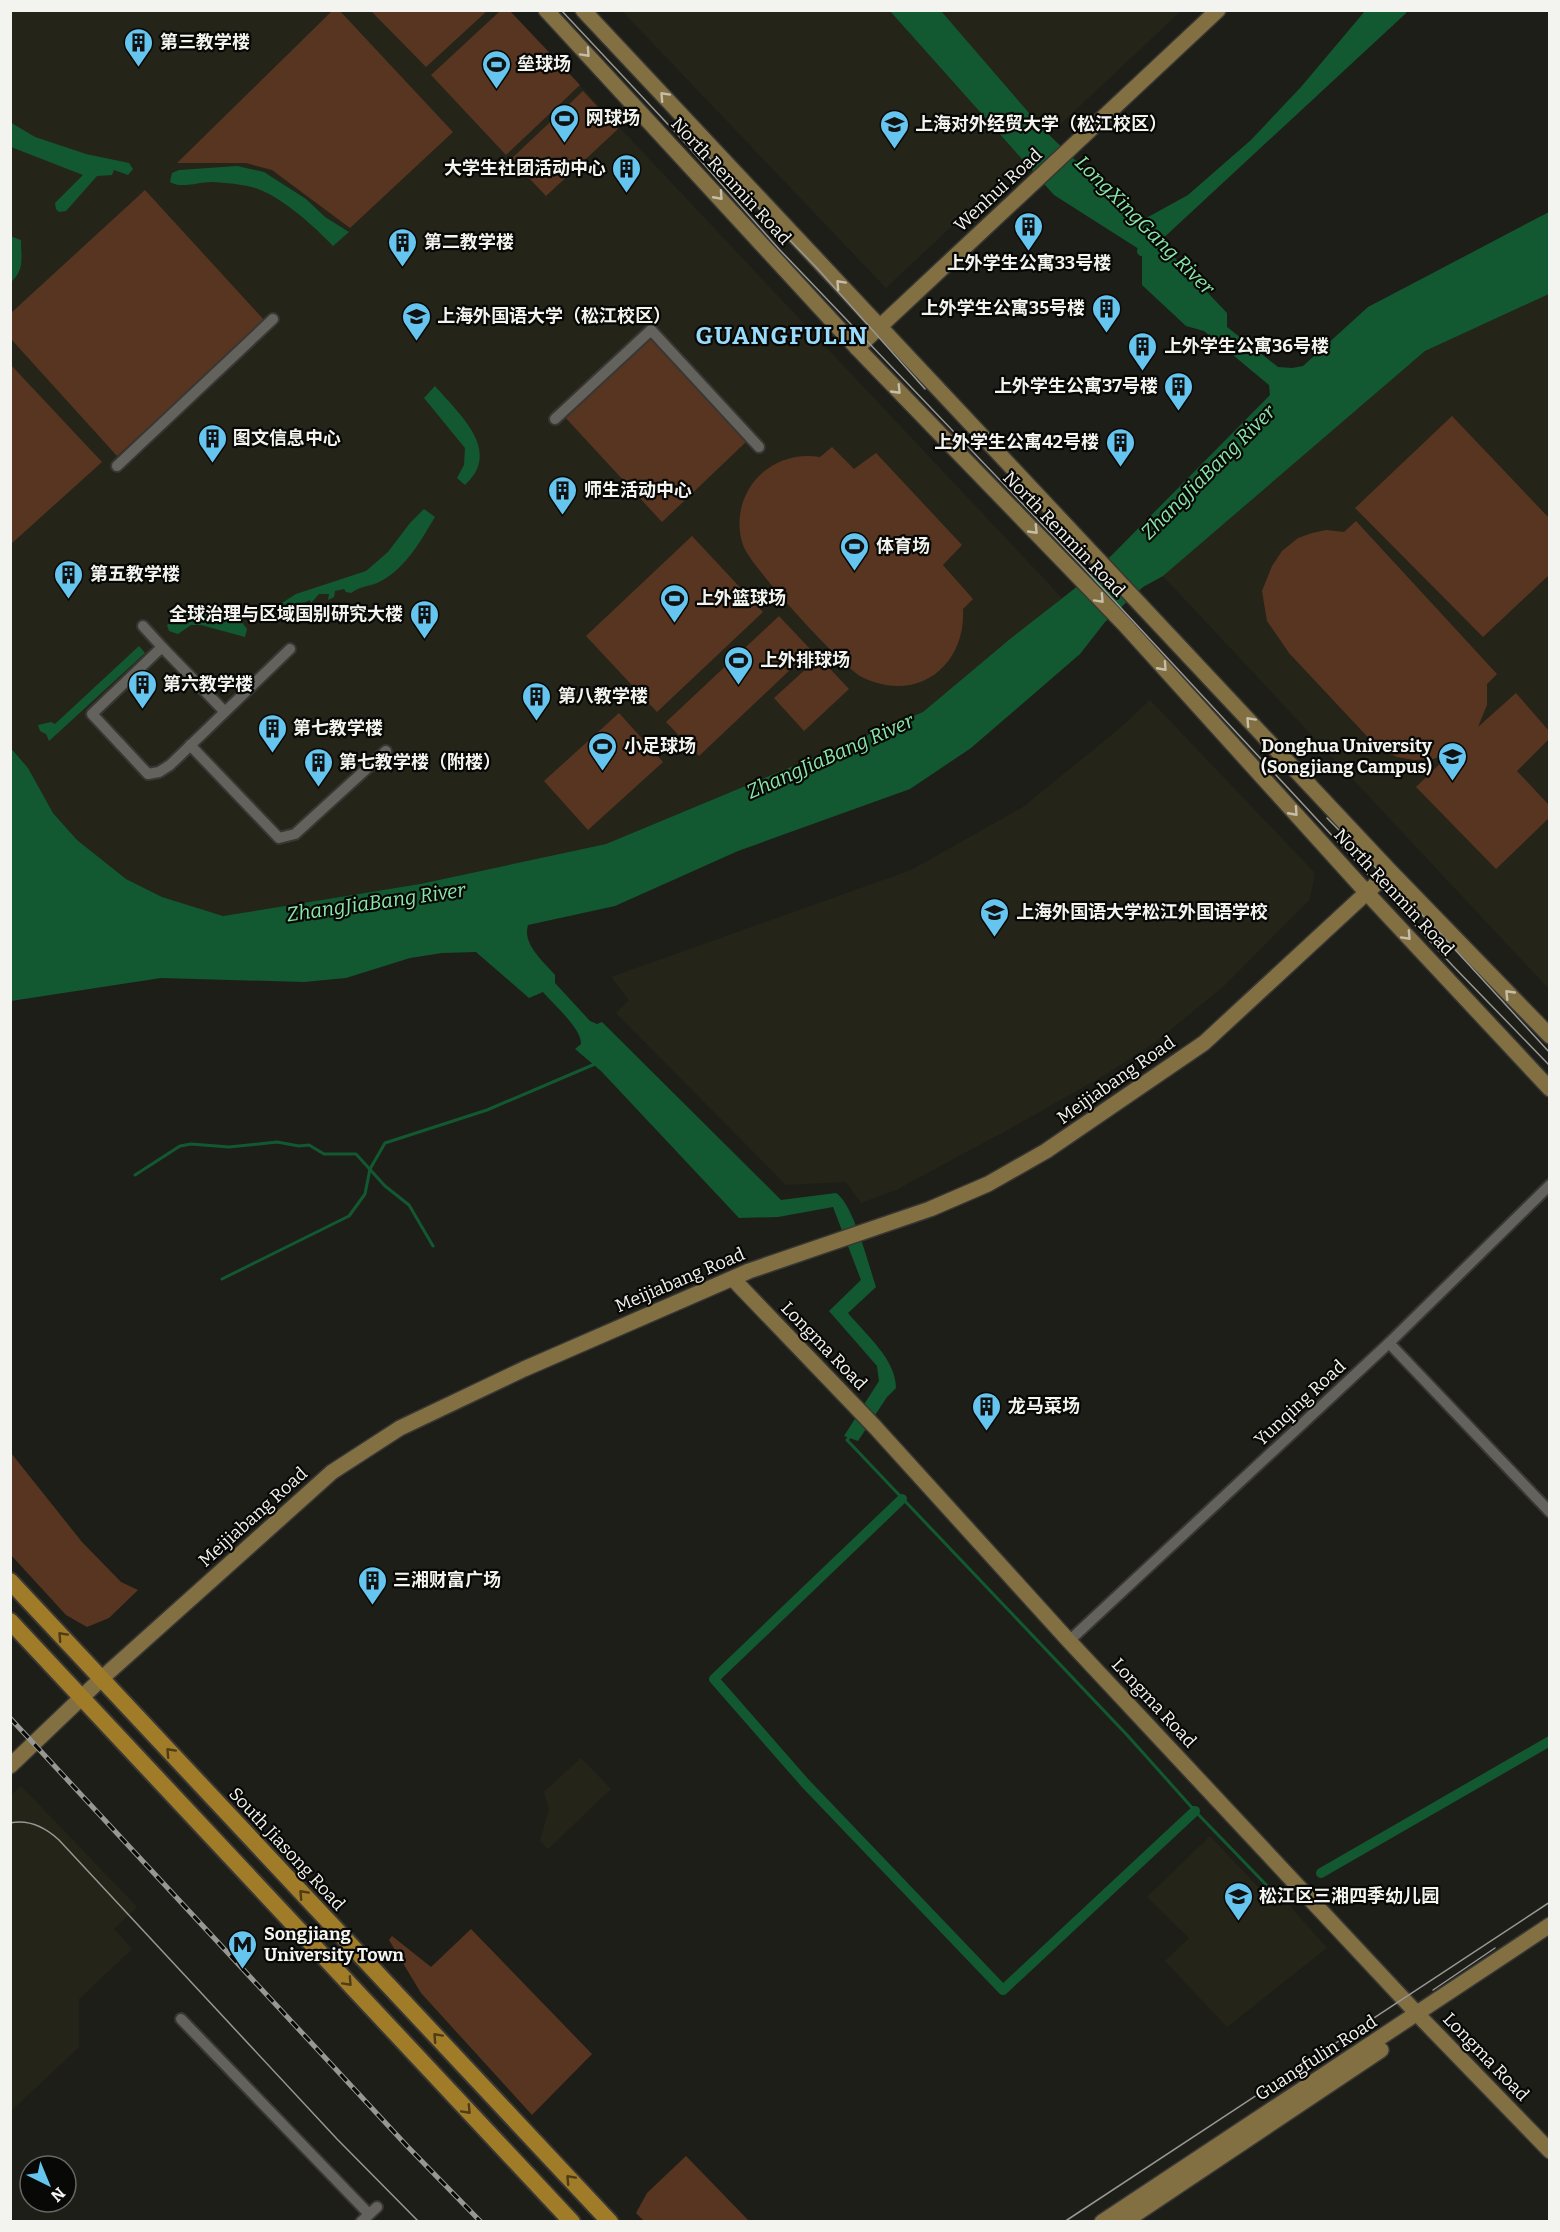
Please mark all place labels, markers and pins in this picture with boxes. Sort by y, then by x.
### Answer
building icon: 第三教学楼 [123,26,155,68]
place label: 第三教学楼 [160,31,250,53]
sports icon: 垒球场 [480,48,512,90]
place label: 垒球场 [517,53,571,75]
sports icon: 网球场 [549,102,581,144]
place label: 网球场 [586,107,640,129]
school or university icon: 上海对外经贸大学（松江校区） [878,108,910,150]
place label: 上海对外经贸大学（松江校区） [915,113,1167,135]
building icon: 大学生社团活动中心 [611,152,643,194]
place label: 大学生社团活动中心 [444,157,606,179]
building icon: 上外学生公寓33号楼 [1013,210,1045,252]
building icon: 第二教学楼 [387,226,419,268]
place label: 第二教学楼 [424,231,514,253]
place label: 上外学生公寓33号楼 [947,252,1111,274]
building icon: 上外学生公寓35号楼 [1090,292,1122,334]
place label: 上外学生公寓35号楼 [921,297,1085,319]
school or university icon: 上海外国语大学（松江校区） [400,300,432,342]
place label: 上海外国语大学（松江校区） [437,305,671,327]
building icon: 上外学生公寓36号楼 [1127,330,1159,372]
place label: 上外学生公寓36号楼 [1164,335,1329,357]
building icon: 上外学生公寓37号楼 [1163,370,1195,412]
place label: 上外学生公寓37号楼 [994,375,1158,397]
building icon: 图文信息中心 [196,422,228,464]
building icon: 上外学生公寓42号楼 [1104,426,1136,468]
place label: 图文信息中心 [233,427,341,449]
place label: 上外学生公寓42号楼 [934,431,1099,453]
building icon: 师生活动中心 [547,474,579,516]
place label: 师生活动中心 [584,479,692,501]
sports icon: 体育场 [839,530,871,572]
place label: 体育场 [876,535,930,557]
building icon: 第五教学楼 [53,558,85,600]
place label: 第五教学楼 [90,563,180,585]
sports icon: 上外篮球场 [659,582,691,624]
place label: 上外篮球场 [696,587,786,609]
building icon: 全球治理与区域国别研究大楼 [408,598,440,640]
place label: 全球治理与区域国别研究大楼 [169,603,403,625]
sports icon: 上外排球场 [723,644,755,686]
place label: 上外排球场 [760,649,850,671]
building icon: 第六教学楼 [126,668,158,710]
place label: 第六教学楼 [163,673,253,695]
building icon: 第八教学楼 [521,680,553,722]
place label: 第八教学楼 [558,685,648,707]
building icon: 第七教学楼 [256,712,288,754]
place label: 第七教学楼 [293,717,383,739]
sports icon: 小足球场 [587,730,619,772]
place label: 小足球场 [624,735,696,757]
place label: Donghua University (Songjiang Campus) [1261,735,1433,778]
school or university icon: Donghua University (Songjiang Campus) [1437,740,1469,782]
building icon: 第七教学楼（附楼） [302,746,334,788]
place label: 第七教学楼（附楼） [339,751,501,773]
school or university icon: 上海外国语大学松江外国语学校 [979,896,1011,938]
place label: 上海外国语大学松江外国语学校 [1016,901,1268,923]
building icon: 龙马菜场 [971,1390,1003,1432]
place label: 龙马菜场 [1008,1395,1080,1417]
building icon: 三湘财富广场 [356,1564,388,1606]
place label: 三湘财富广场 [393,1569,501,1591]
school or university icon: 松江区三湘四季幼儿园 [1222,1880,1254,1922]
place label: 松江区三湘四季幼儿园 [1259,1885,1439,1907]
place label: Songjiang University Town [264,1923,404,1966]
metro station icon: Songjiang University Town [227,1928,259,1970]

